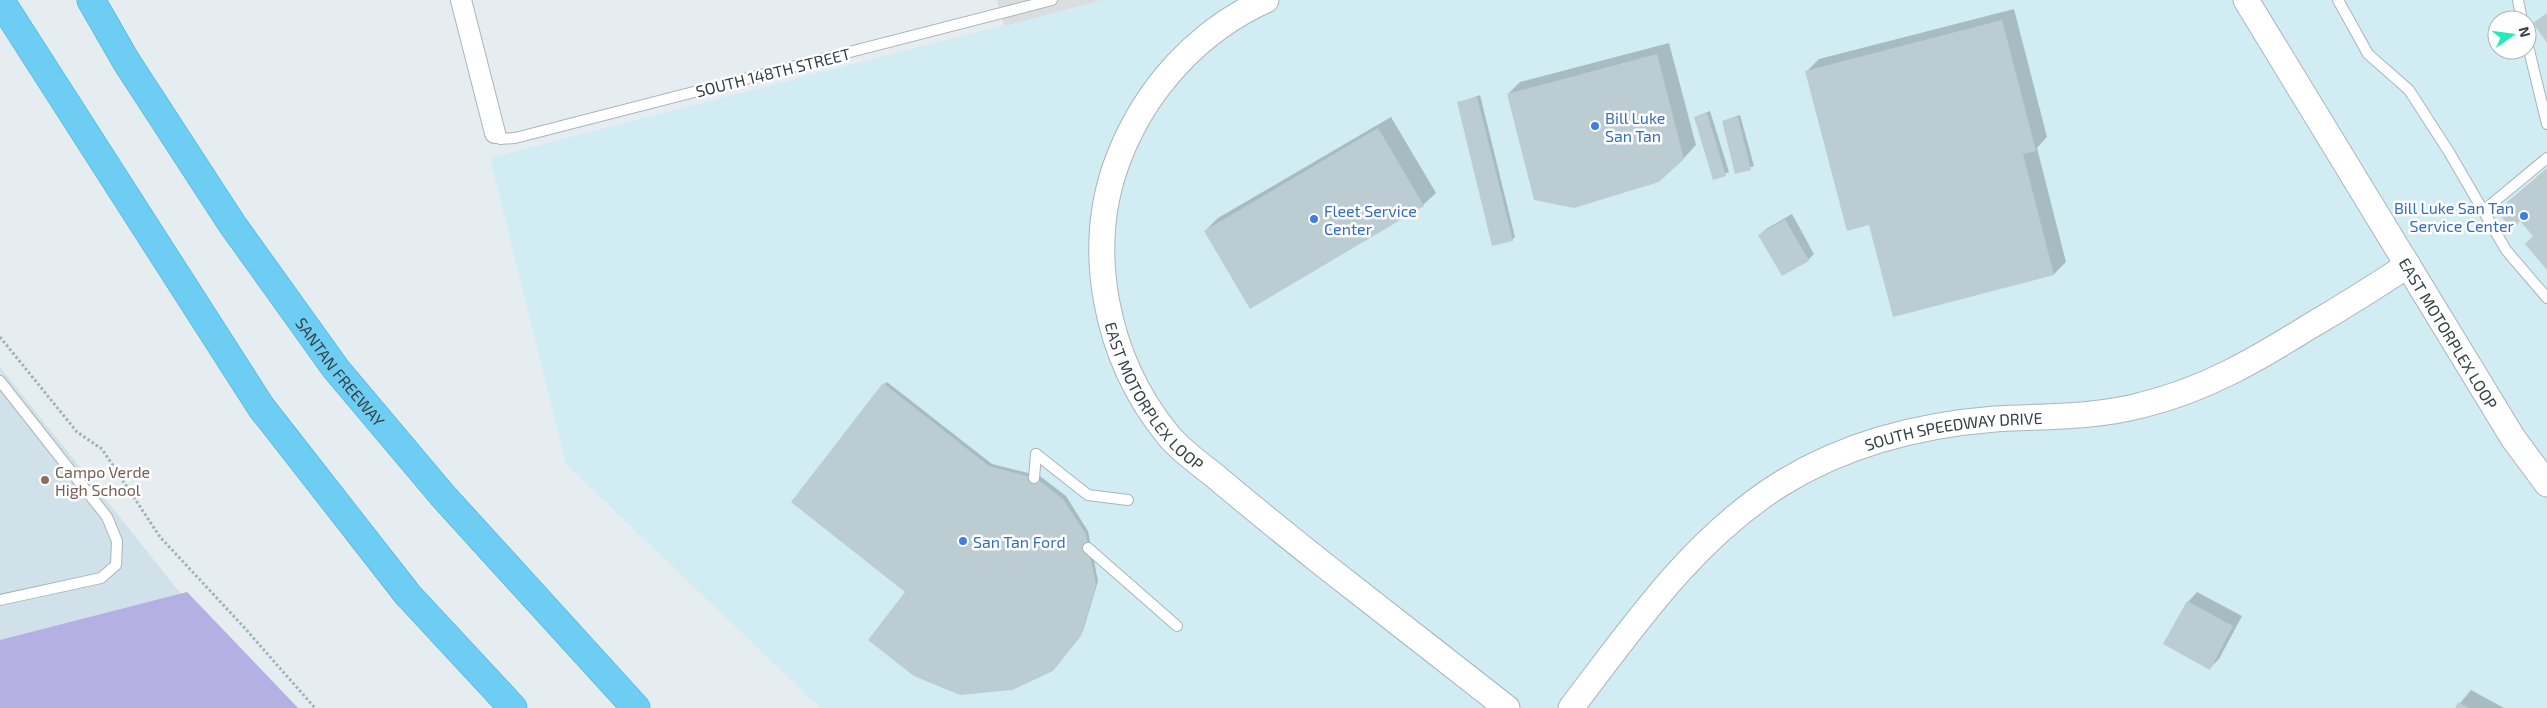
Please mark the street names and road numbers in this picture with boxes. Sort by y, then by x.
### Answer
street label: SOUTH 148TH STREET [694,44,852,100]
street label: EAST MOTORPLEX LOOP [2396,254,2502,412]
street label: SANTAN FREEWAY [292,313,389,430]
street label: EAST MOTORPLEX LOOP [1102,320,1208,473]
street label: SOUTH SPEEDWAY DRIVE [1862,408,2043,454]

